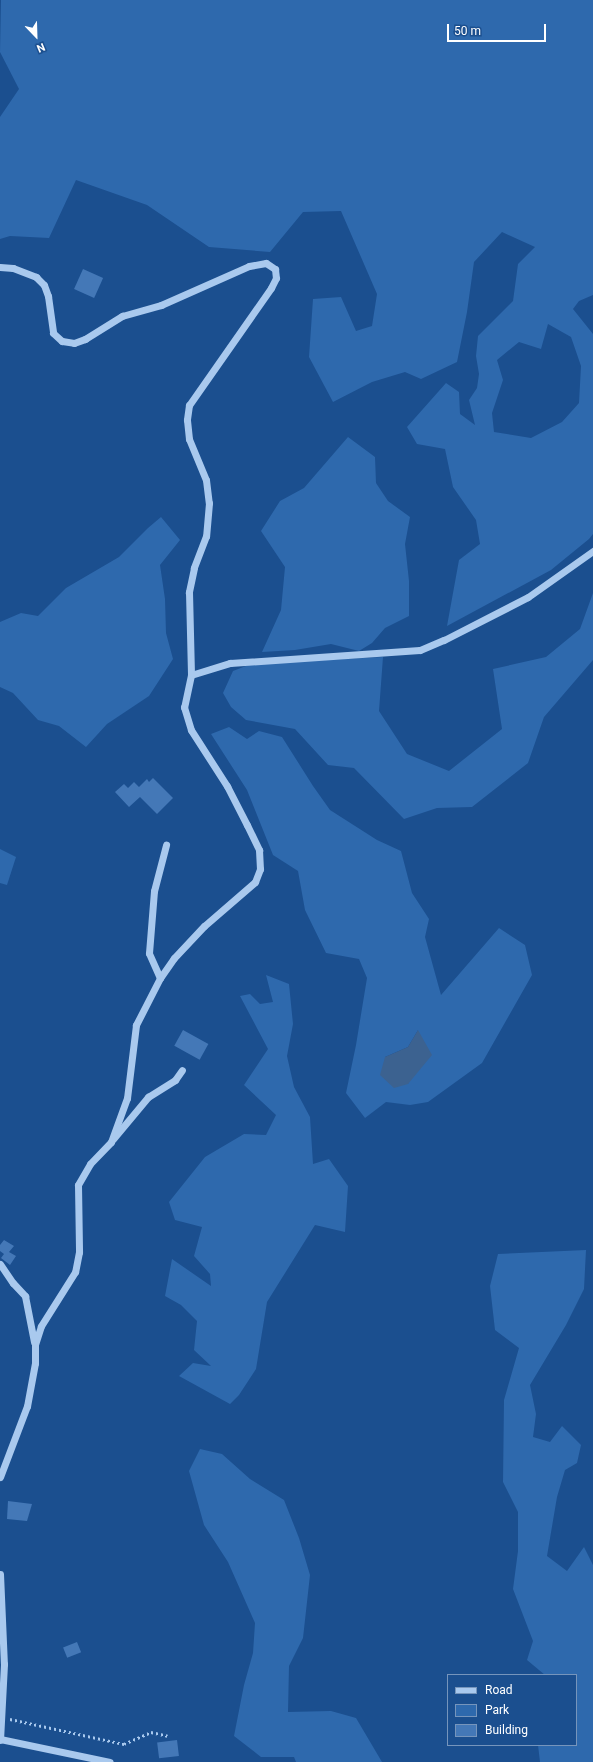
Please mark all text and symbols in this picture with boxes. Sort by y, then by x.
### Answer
north arrow [16,16,56,56]
scale bar [449,16,548,42]
text: 50 m [454,24,481,38]
text: N [35,40,47,55]
legend [447,1674,577,1746]
text: Road [485,1683,513,1697]
text: Park [485,1703,509,1717]
text: Building [485,1723,528,1737]

